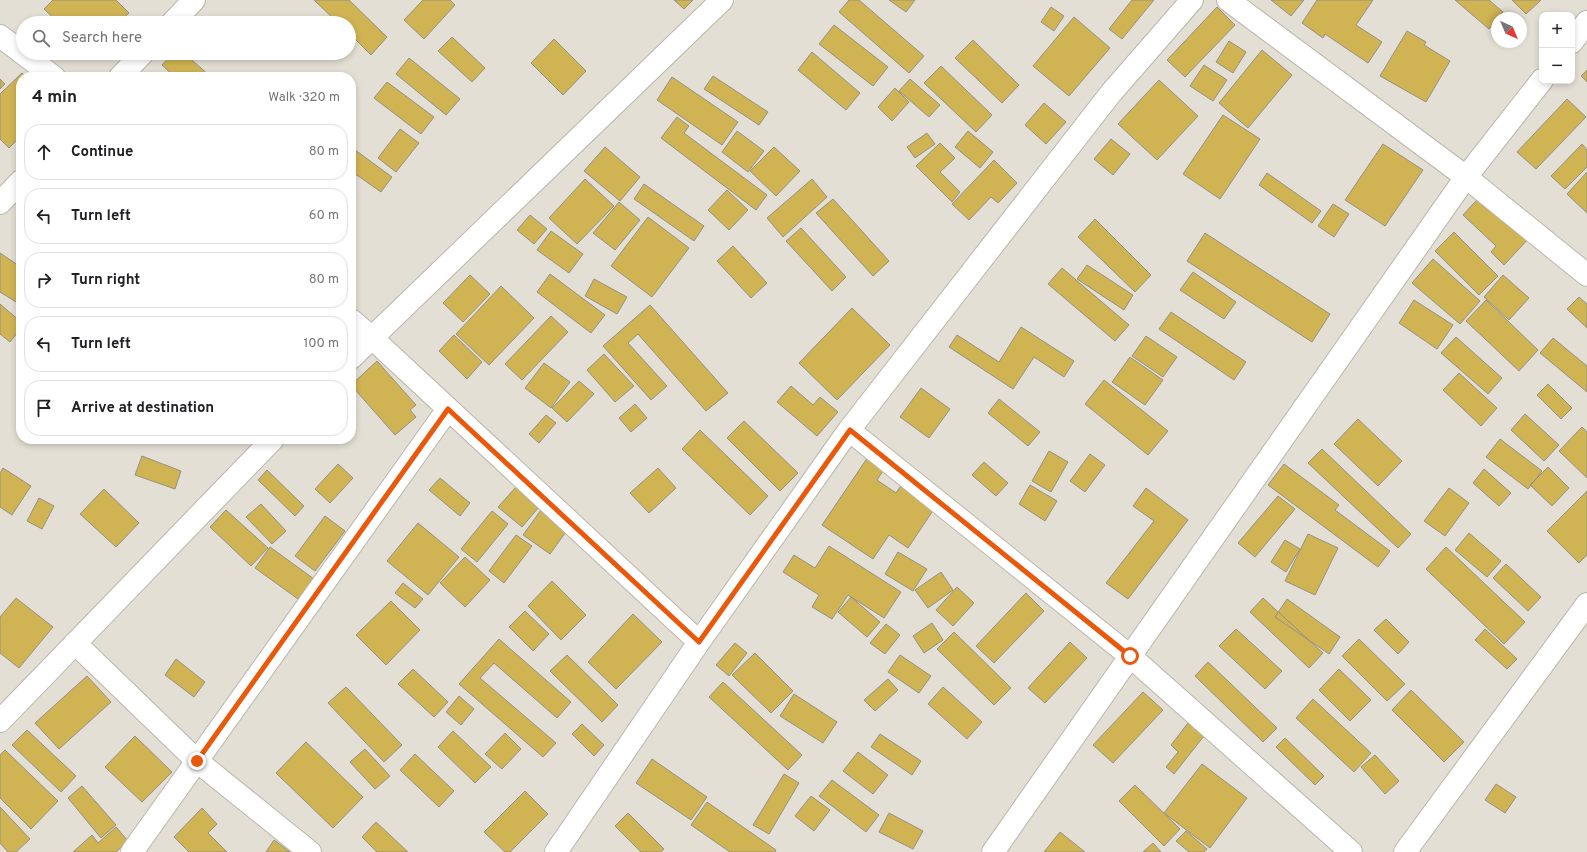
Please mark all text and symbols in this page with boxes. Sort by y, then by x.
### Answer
north arrow [1491,12,1527,48]
map controls [1539,12,1575,84]
button: + [1539,12,1575,48]
search box [16,16,356,60]
icon: search [30,27,52,49]
text: Search here [62,29,142,48]
button: − [1539,48,1575,84]
text: 4 min [32,87,77,109]
text: Walk · 320 m [268,90,340,106]
icon: ahead [33,141,55,163]
text: Continue [71,143,133,162]
text: 80 m [309,144,339,160]
icon: left [33,205,55,227]
text: Turn left [71,207,131,226]
text: 60 m [309,208,339,224]
icon: right [33,269,55,291]
text: Turn right [71,271,140,290]
text: 80 m [309,272,339,288]
icon: left [33,333,55,355]
text: Turn left [71,335,131,354]
text: 100 m [303,336,339,352]
icon: arrive [33,397,55,419]
text: Arrive at destination [71,399,214,418]
route start [1121,647,1139,665]
route end [188,752,206,770]

